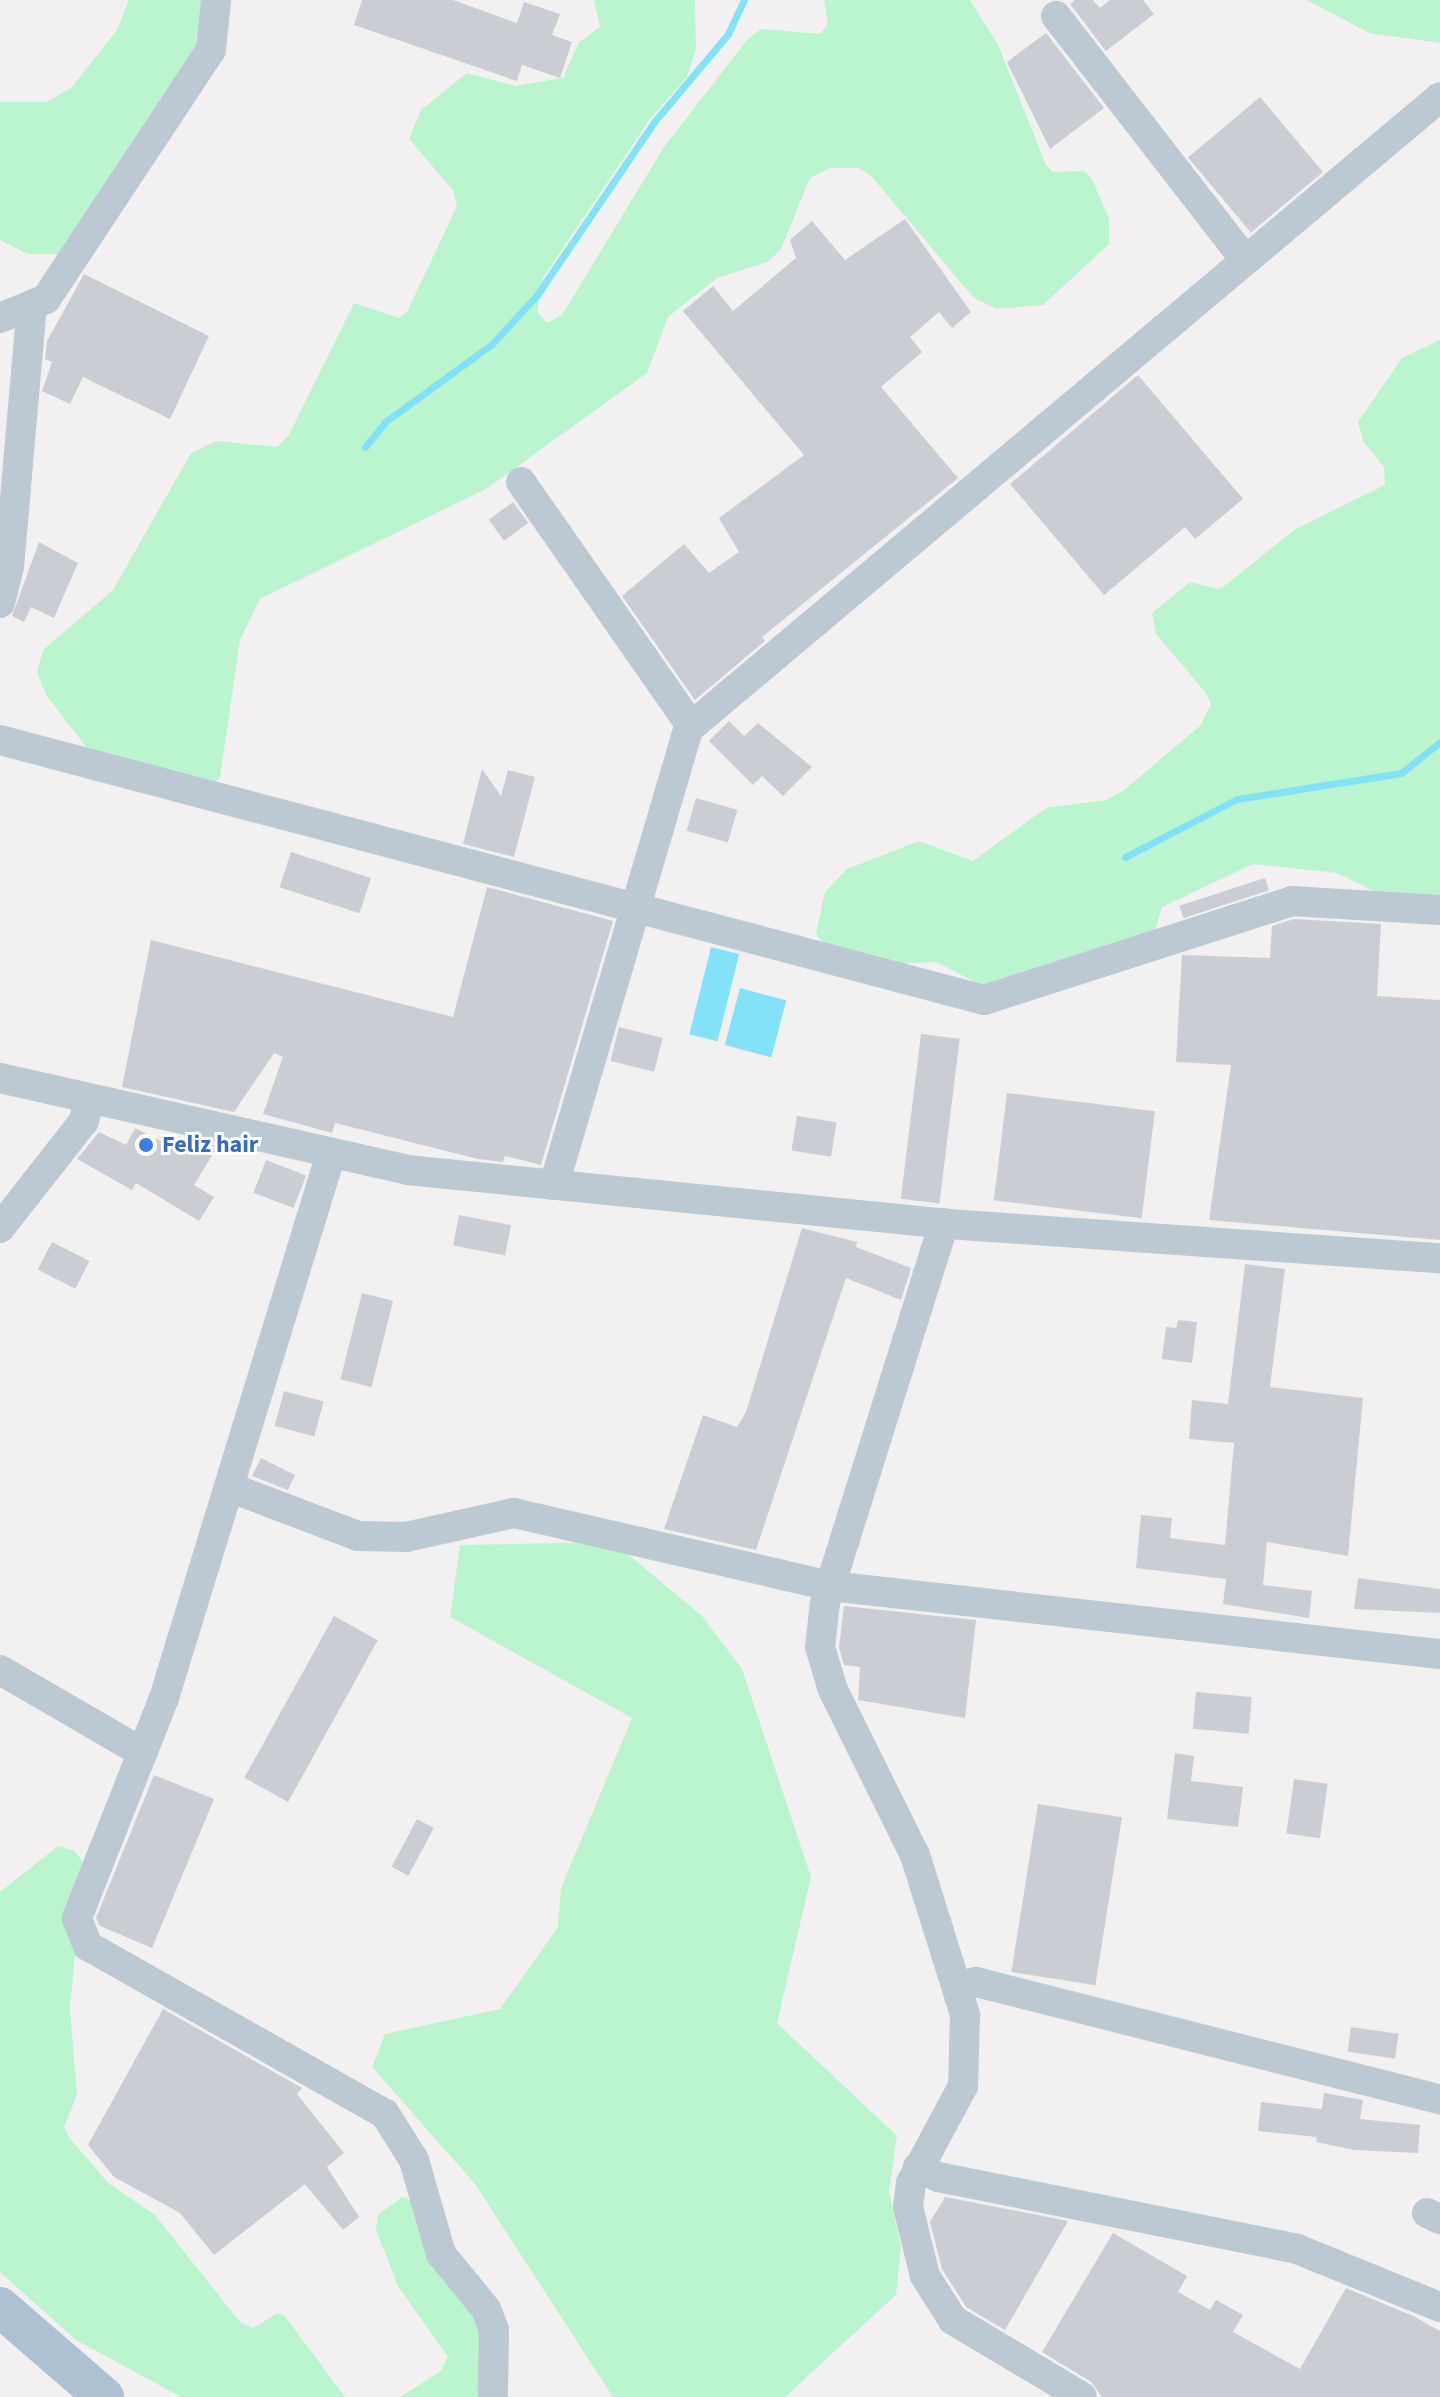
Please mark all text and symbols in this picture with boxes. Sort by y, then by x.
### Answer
place label: Feliz hair [162,1131,258,1159]
marker: Feliz hair [137,1136,155,1154]

